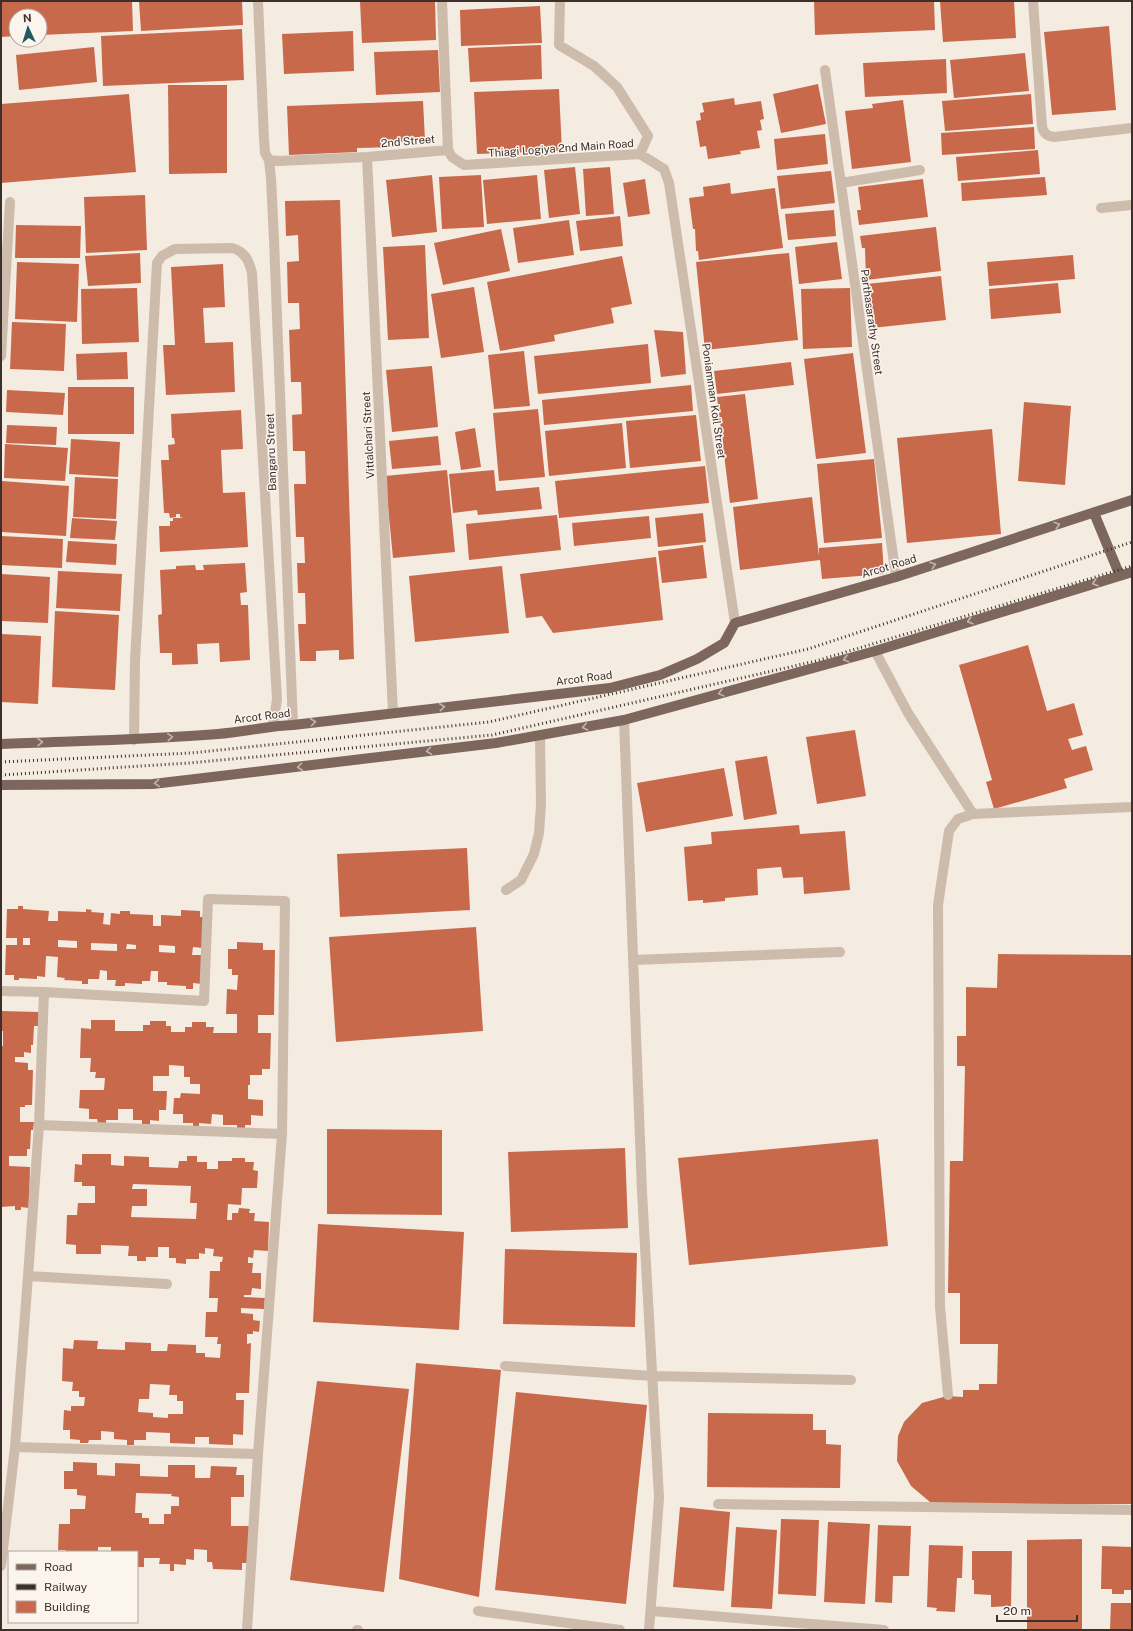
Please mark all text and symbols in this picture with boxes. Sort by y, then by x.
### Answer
north arrow [8,8,48,48]
text: N [23,12,32,24]
street label: 2nd Street [380,133,436,149]
street label: Thiagi Logiya 2nd Main Road [488,137,634,159]
street label: Parthasarathy Street [859,268,885,376]
street label: Poniamman Koil Street [700,342,728,460]
street label: Vittalchari Street [360,391,376,479]
street label: Bangaru Street [264,413,278,491]
one-way arrow [1053,521,1060,530]
street label: Arcot Road [860,552,918,580]
one-way arrow [929,561,936,570]
one-way arrow [1091,578,1098,587]
one-way arrow [967,617,974,625]
one-way arrow [843,654,850,663]
street label: Arcot Road [555,669,613,687]
one-way arrow [717,688,724,697]
one-way arrow [439,703,445,712]
street label: Arcot Road [233,707,291,725]
one-way arrow [310,718,316,727]
one-way arrow [582,722,589,730]
one-way arrow [167,733,173,742]
one-way arrow [37,738,43,747]
one-way arrow [426,746,433,755]
one-way arrow [297,762,303,771]
one-way arrow [154,778,160,787]
legend [8,1551,138,1623]
text: Road [44,1560,72,1574]
text: Railway [44,1580,88,1594]
scale bar [997,1597,1077,1623]
text: Building [44,1600,90,1614]
text: 20 m [1003,1604,1031,1618]

